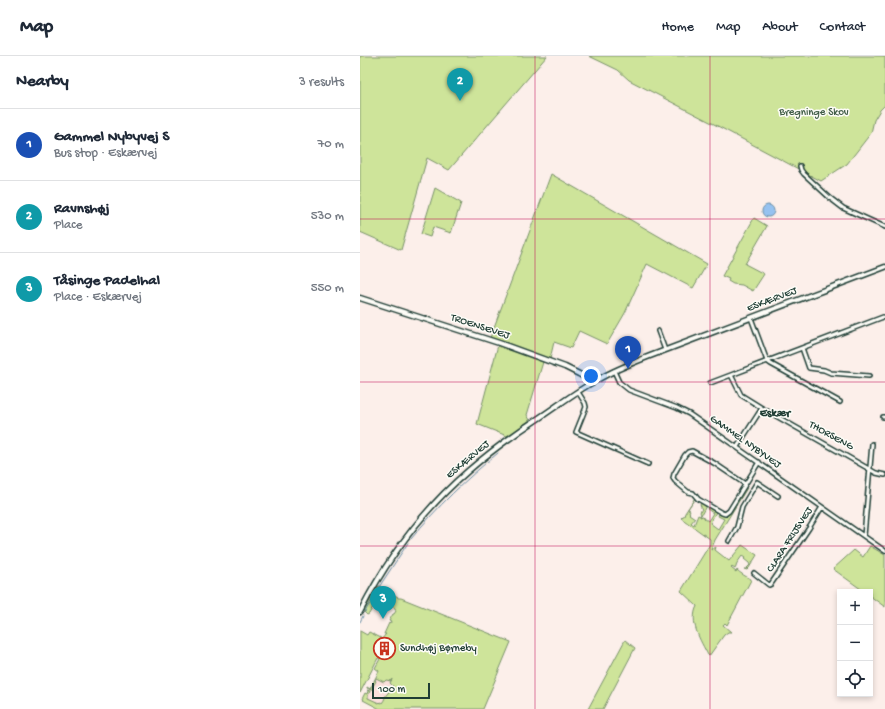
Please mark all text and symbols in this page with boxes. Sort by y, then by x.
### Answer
text: Map [20,16,53,39]
text: Home [662,19,694,36]
text: Map [716,19,740,36]
text: About [762,19,798,36]
text: Contact [820,19,865,36]
pin: 2 [447,68,473,101]
text: Nearby [16,72,69,92]
text: 3 results [299,75,344,90]
park label: Bregninge Skov [778,107,849,119]
text: Gammel Nybyvej S [54,128,169,146]
text: 1 [26,137,32,152]
text: 70 m [318,137,344,152]
text: Bus stop · Eskærvej [54,146,158,161]
text: Ravnshøj [54,200,110,218]
text: 2 [26,209,32,224]
text: 530 m [311,209,344,224]
text: Place [54,218,82,233]
text: Tåsinge Padelhal [54,272,160,290]
text: 3 [26,281,32,296]
text: 550 m [311,281,344,296]
street label: ESKÆRVEJ [745,285,800,315]
text: Place · Eskærvej [54,290,142,305]
street label: TROENSEVEJ [448,311,512,343]
pin: 1 [615,336,641,369]
your location [581,366,601,386]
district label: Eskær [759,407,792,421]
street label: GAMMEL NYBYVEJ [707,413,784,472]
street label: THORSENG [806,418,856,454]
street label: ESKÆRVEJ [444,438,493,482]
street label: CLARA FRIJSVEJ [765,504,816,575]
pin: 3 [370,586,396,619]
map controls [837,589,873,697]
button: + [837,589,873,625]
button: − [837,625,873,661]
building icon: Sundhøj Børneby [371,636,397,662]
place label: Sundhøj Børneby [400,643,477,655]
button: locate [837,661,873,697]
scale bar [372,681,430,700]
text: 100 m [378,684,405,696]

